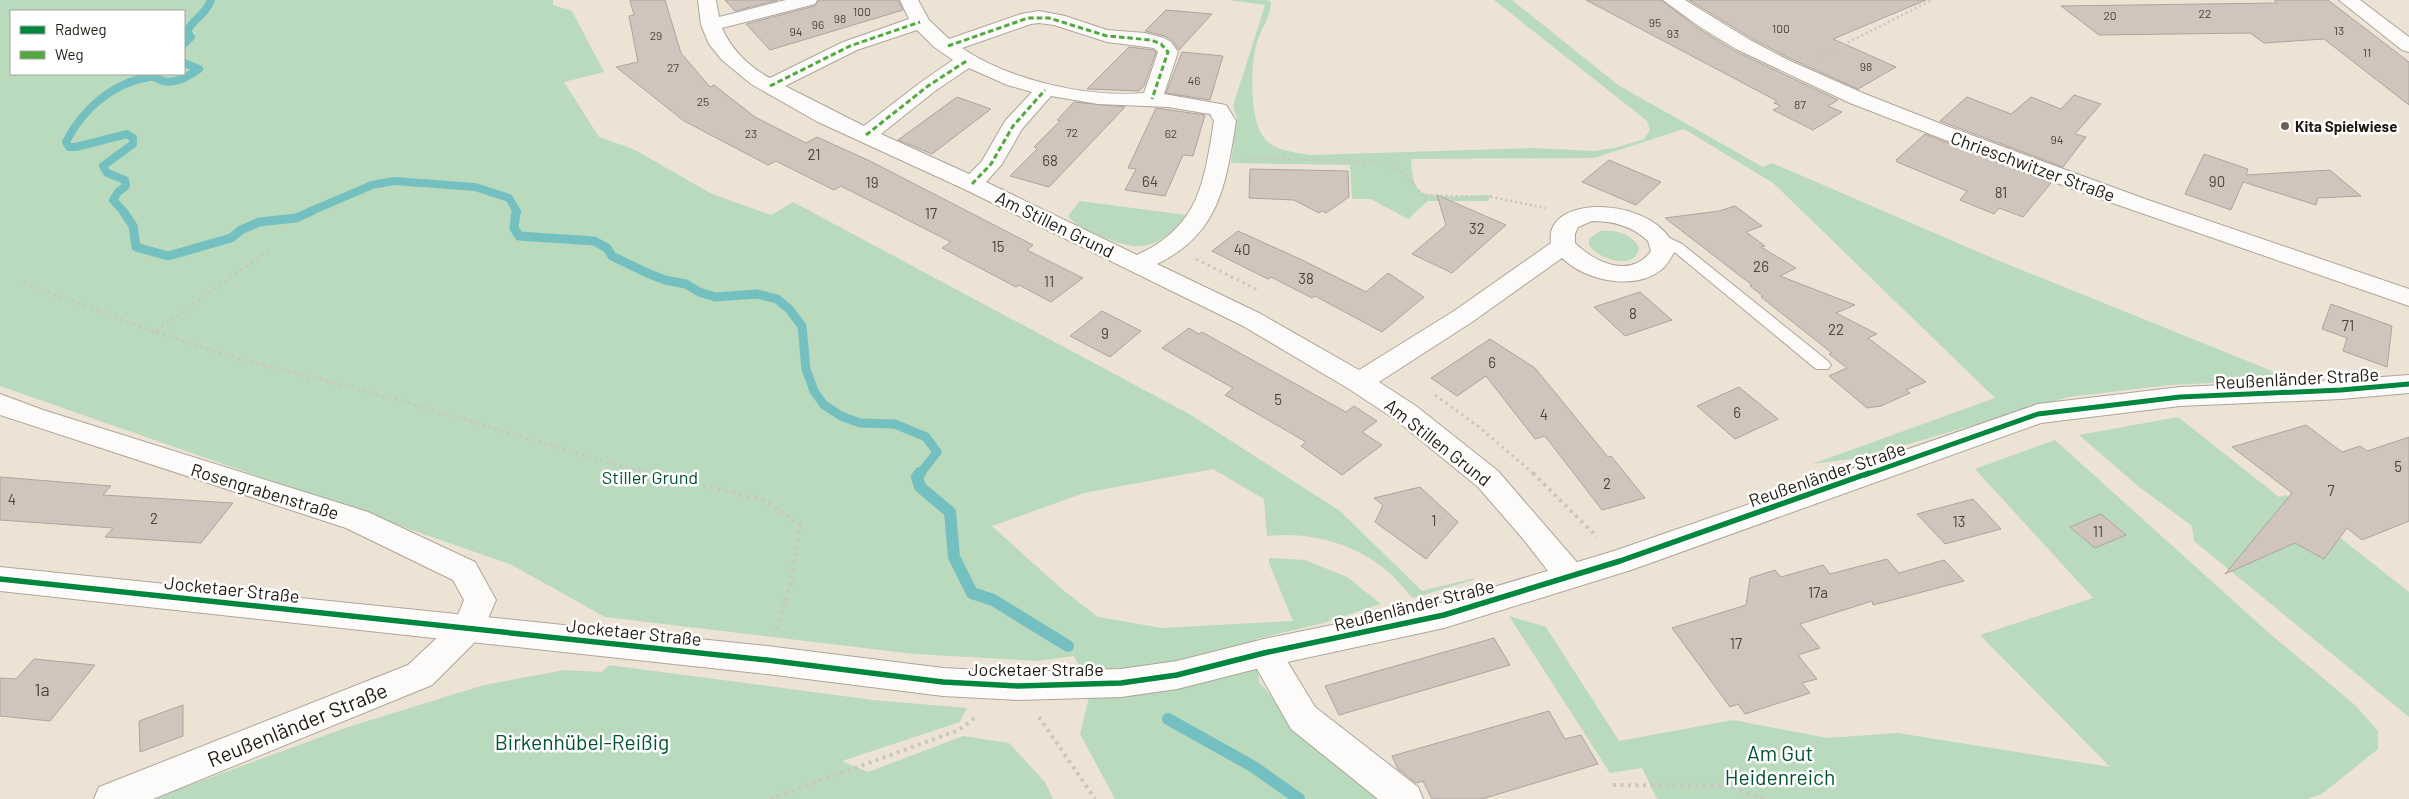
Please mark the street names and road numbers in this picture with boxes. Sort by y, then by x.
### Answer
street label: Chrieschwitzer Straße [1948,126,2118,206]
street label: Am Stillen Grund [992,186,1118,262]
street label: Reußenländer Straße [2214,363,2380,393]
street label: Am Stillen Grund [1380,394,1496,490]
street label: Reußenländer Straße [1746,437,1908,511]
street label: Rosengrabenstraße [188,458,342,524]
street label: Jocketaer Straße [163,571,301,607]
street label: Reußenländer Straße [1332,574,1496,636]
street label: Jocketaer Straße [565,614,703,650]
street label: Jocketaer Straße [968,658,1104,680]
street label: Reußenländer Straße [203,676,391,772]

